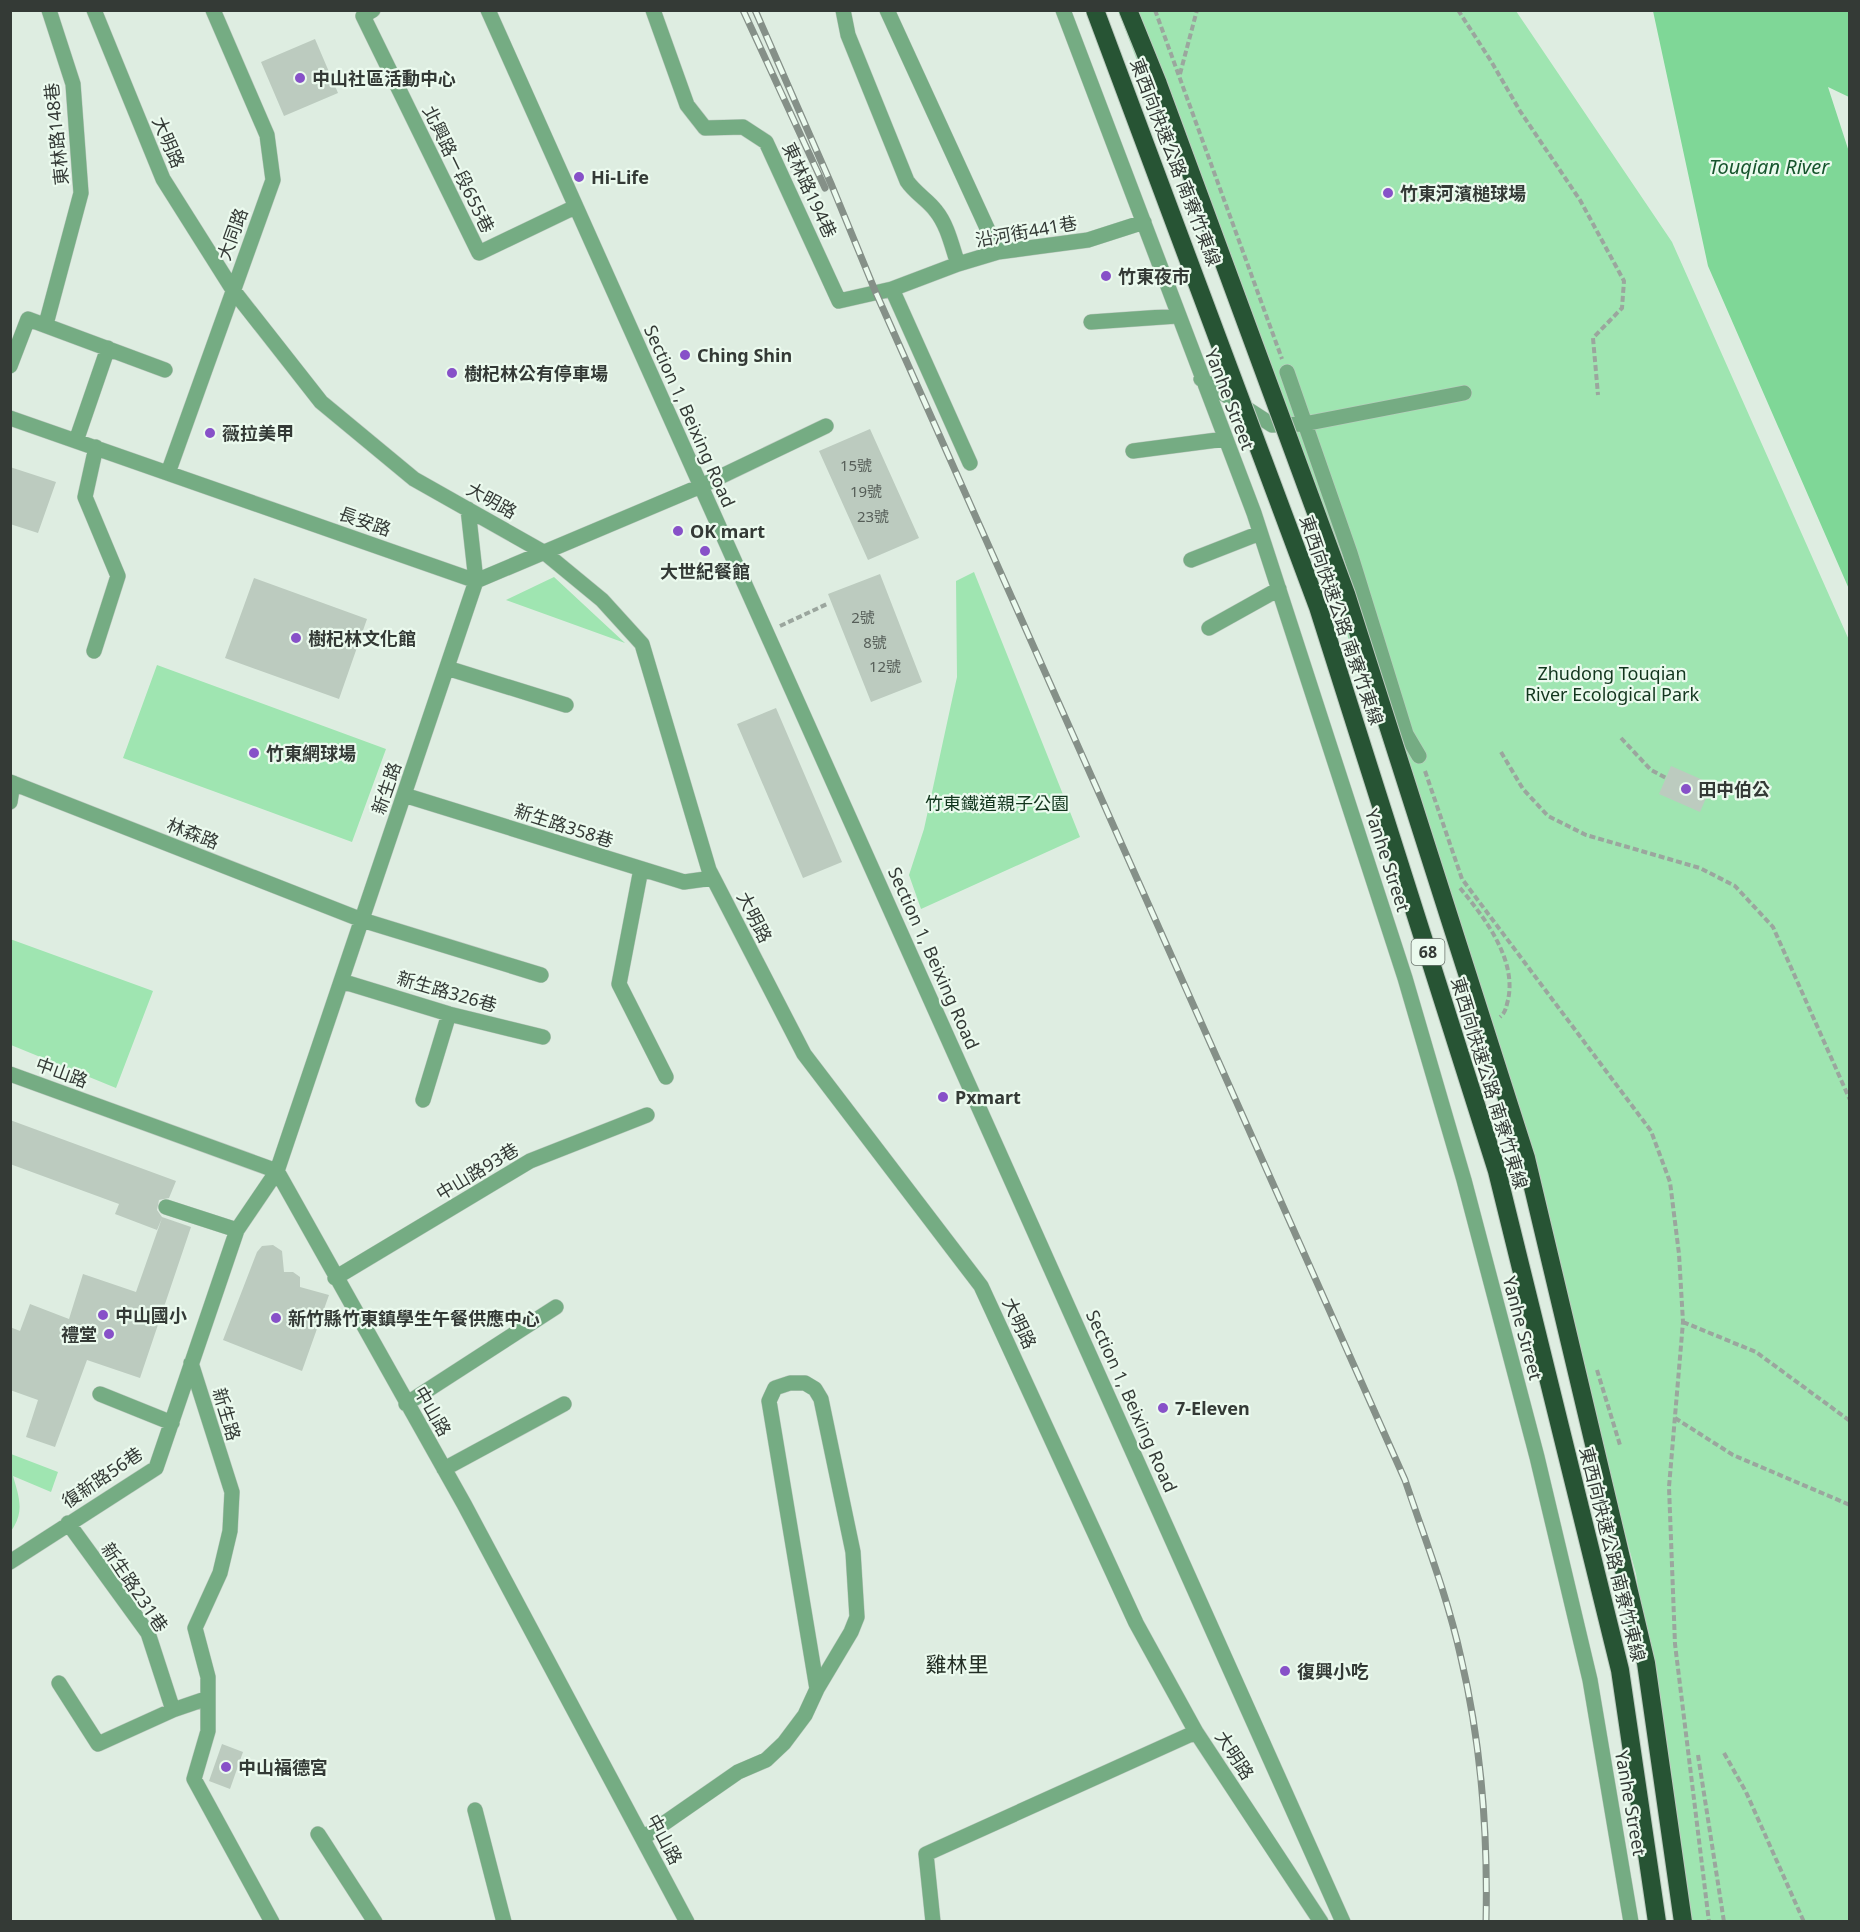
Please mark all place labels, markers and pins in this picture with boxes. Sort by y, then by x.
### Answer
place label: 中山社區活動中心 [312,66,456,90]
marker: 中山社區活動中心 [293,71,307,85]
place label: Hi-Life [591,165,649,189]
marker: Hi-Life [572,170,586,184]
place label: 竹東河濱槌球場 [1400,181,1526,205]
marker: 竹東河濱槌球場 [1381,186,1395,200]
place label: 竹東夜市 [1118,264,1190,288]
marker: 竹東夜市 [1099,269,1113,283]
place label: Ching Shin [697,343,792,367]
marker: Ching Shin [678,348,692,362]
place label: 樹杞林公有停車場 [464,361,608,385]
marker: 樹杞林公有停車場 [445,366,459,380]
place label: 薇拉美甲 [222,421,294,445]
marker: 薇拉美甲 [203,426,217,440]
place label: OK mart [690,519,765,543]
marker: OK mart [671,524,685,538]
marker: 大世紀餐館 [698,544,712,558]
place label: 大世紀餐館 [660,559,750,583]
place label: 樹杞林文化館 [308,626,416,650]
marker: 樹杞林文化館 [289,631,303,645]
place label: 竹東網球場 [266,741,356,765]
marker: 竹東網球場 [247,746,261,760]
place label: 田中伯公 [1698,777,1770,801]
marker: 田中伯公 [1679,782,1693,796]
place label: Pxmart [955,1085,1021,1109]
marker: Pxmart [936,1090,950,1104]
place label: 中山國小 [115,1303,187,1327]
place label: 新竹縣竹東鎮學生午餐供應中心 [288,1306,540,1330]
marker: 中山國小 [96,1308,110,1322]
marker: 新竹縣竹東鎮學生午餐供應中心 [269,1311,283,1325]
place label: 禮堂 [61,1322,97,1346]
marker: 禮堂 [102,1327,116,1341]
place label: 7-Eleven [1175,1396,1250,1420]
marker: 7-Eleven [1156,1401,1170,1415]
place label: 復興小吃 [1297,1659,1369,1683]
marker: 復興小吃 [1278,1664,1292,1678]
place label: 中山福德宮 [238,1755,328,1779]
marker: 中山福德宮 [219,1760,233,1774]

